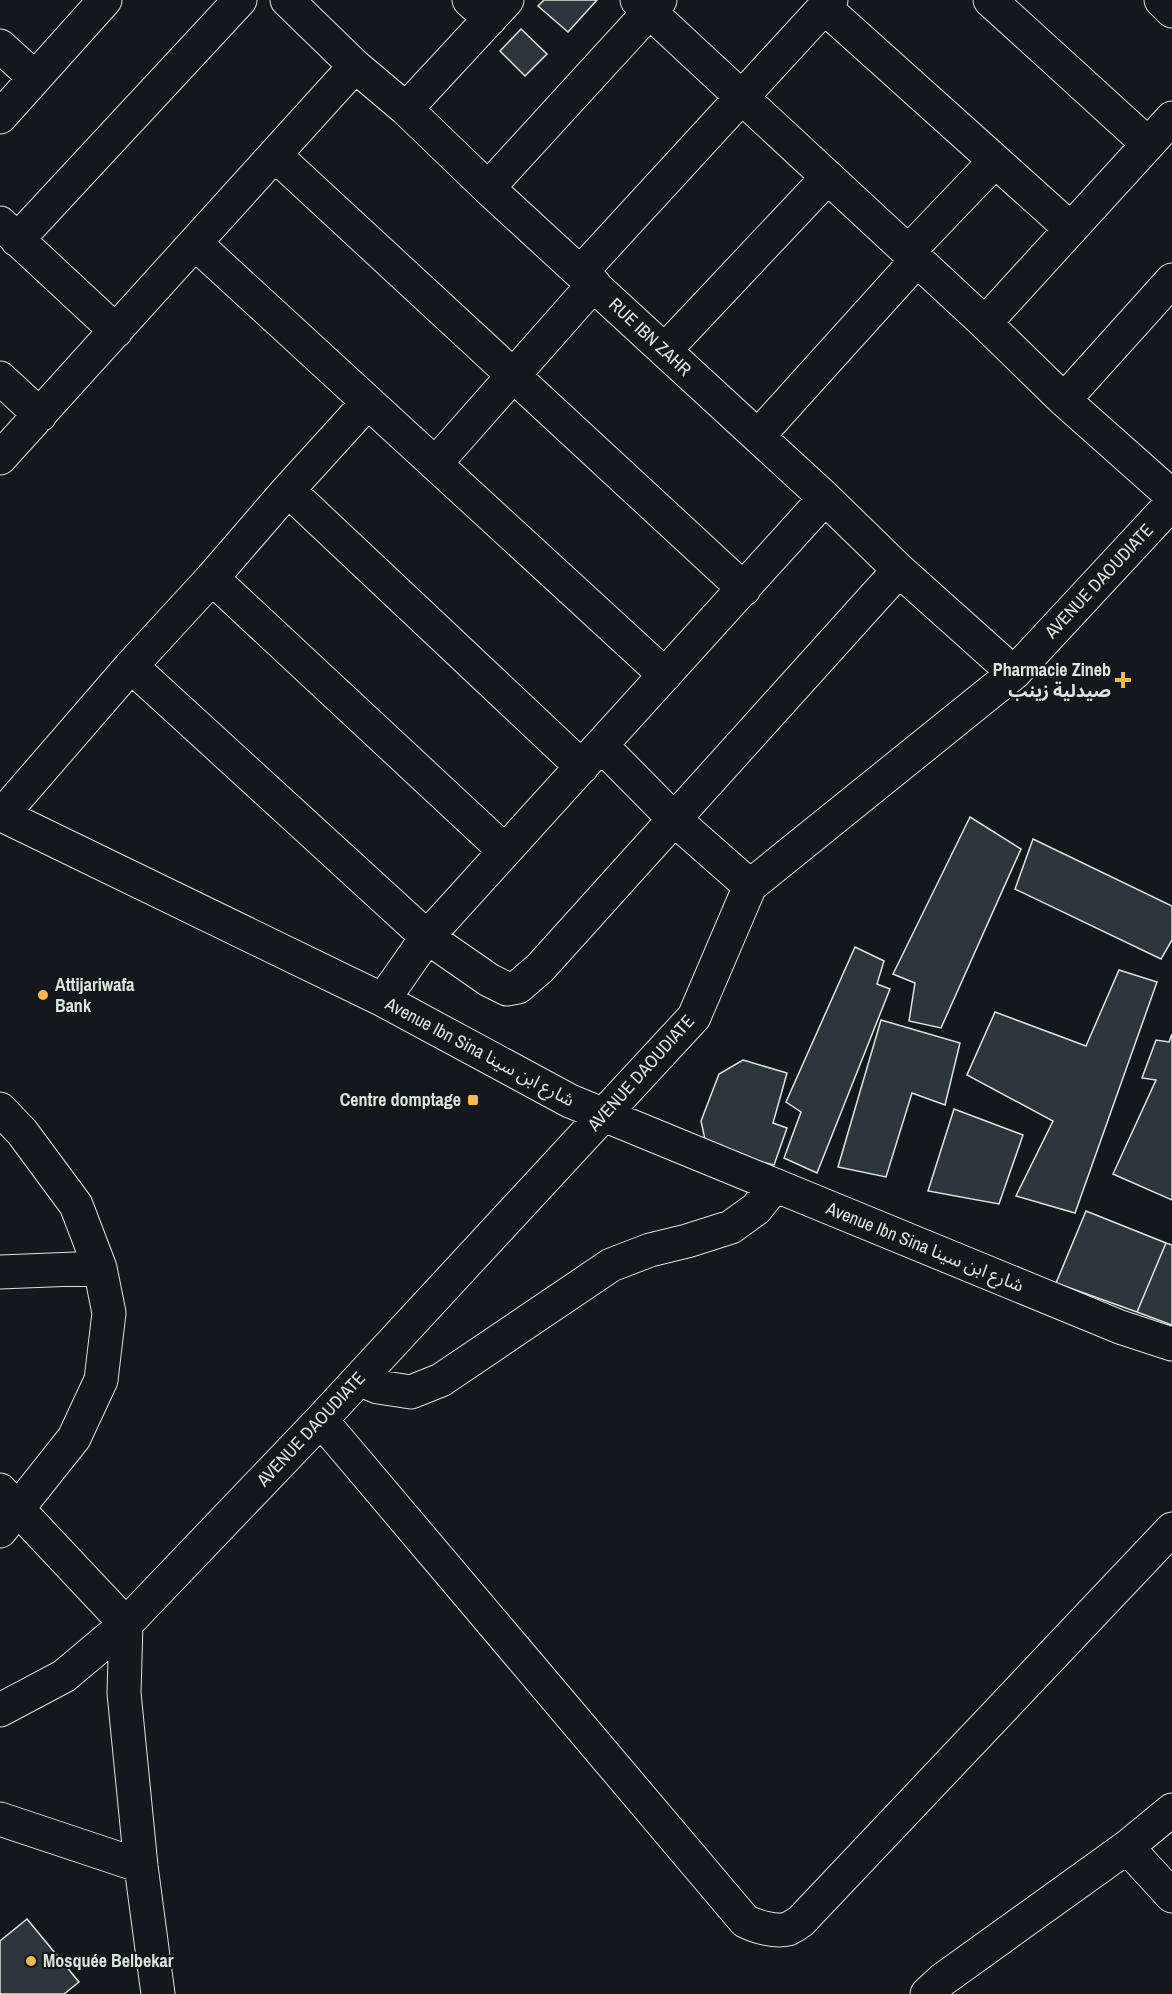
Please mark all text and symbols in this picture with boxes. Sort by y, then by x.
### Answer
street label: RUE IBN ZAHR [604,292,697,382]
street label: AVENUE DAOUDIATE [1038,518,1159,644]
place label: Pharmacie Zineb صيدلية زينب [993,657,1111,703]
marker: Pharmacie Zineb صيدلية زينب [1116,673,1130,687]
place label: Attijariwafa Bank [55,972,135,1018]
marker: Attijariwafa Bank [36,988,50,1002]
street label: Avenue Ibn Sina شارع ابن سينا [379,991,579,1114]
street label: AVENUE DAOUDIATE [581,1009,700,1137]
place label: Centre domptage [340,1087,461,1112]
marker: Centre domptage [466,1093,480,1107]
street label: Avenue Ibn Sina شارع ابن سينا [821,1195,1028,1299]
street label: AVENUE DAOUDIATE [250,1366,371,1492]
place label: Mosquée Belbekar [43,1948,174,1973]
marker: Mosquée Belbekar [24,1954,38,1968]

